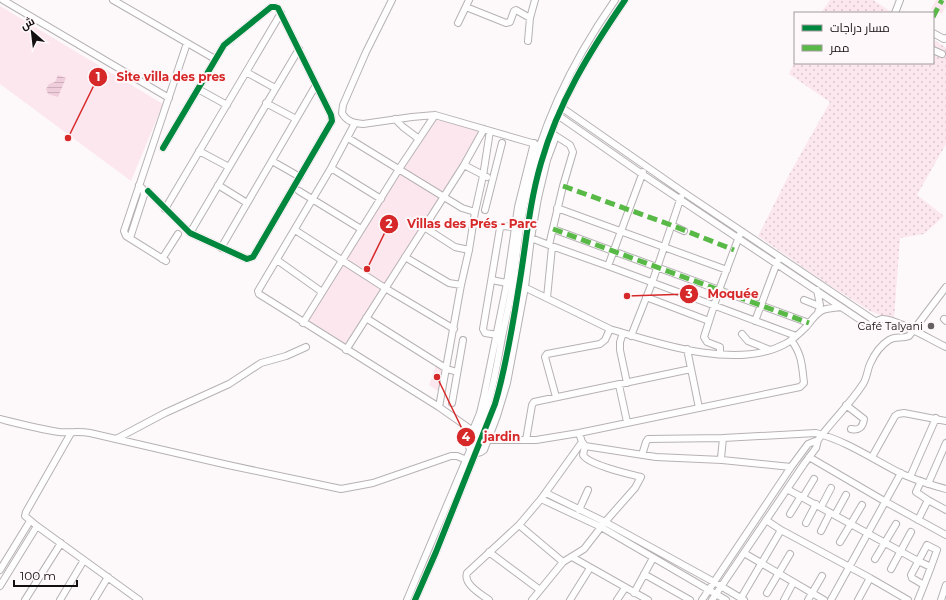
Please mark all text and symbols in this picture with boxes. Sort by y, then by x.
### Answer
north arrow [12,12,52,52]
legend [794,12,934,64]
text: ش [18,14,37,33]
text: مسار دراجات [830,20,890,35]
text: ممر [829,40,849,55]
callout: Site villa des pres [88,65,233,89]
text: 1 [96,69,100,84]
text: Site villa des pres [116,69,226,84]
callout: Villas des Prés - Parc [379,212,545,236]
text: 2 [385,216,393,231]
text: Villas des Prés - Parc [406,216,537,231]
callout: Moquée [679,282,766,306]
text: 3 [684,286,693,301]
text: Moquée [708,286,759,301]
place label: Café Talyani [858,319,923,333]
marker: Café Talyani [926,321,936,331]
callout: jardin [456,425,528,449]
text: 4 [462,429,471,444]
text: jardin [482,429,520,444]
scale bar [14,562,77,588]
text: 100 m [20,568,56,583]

